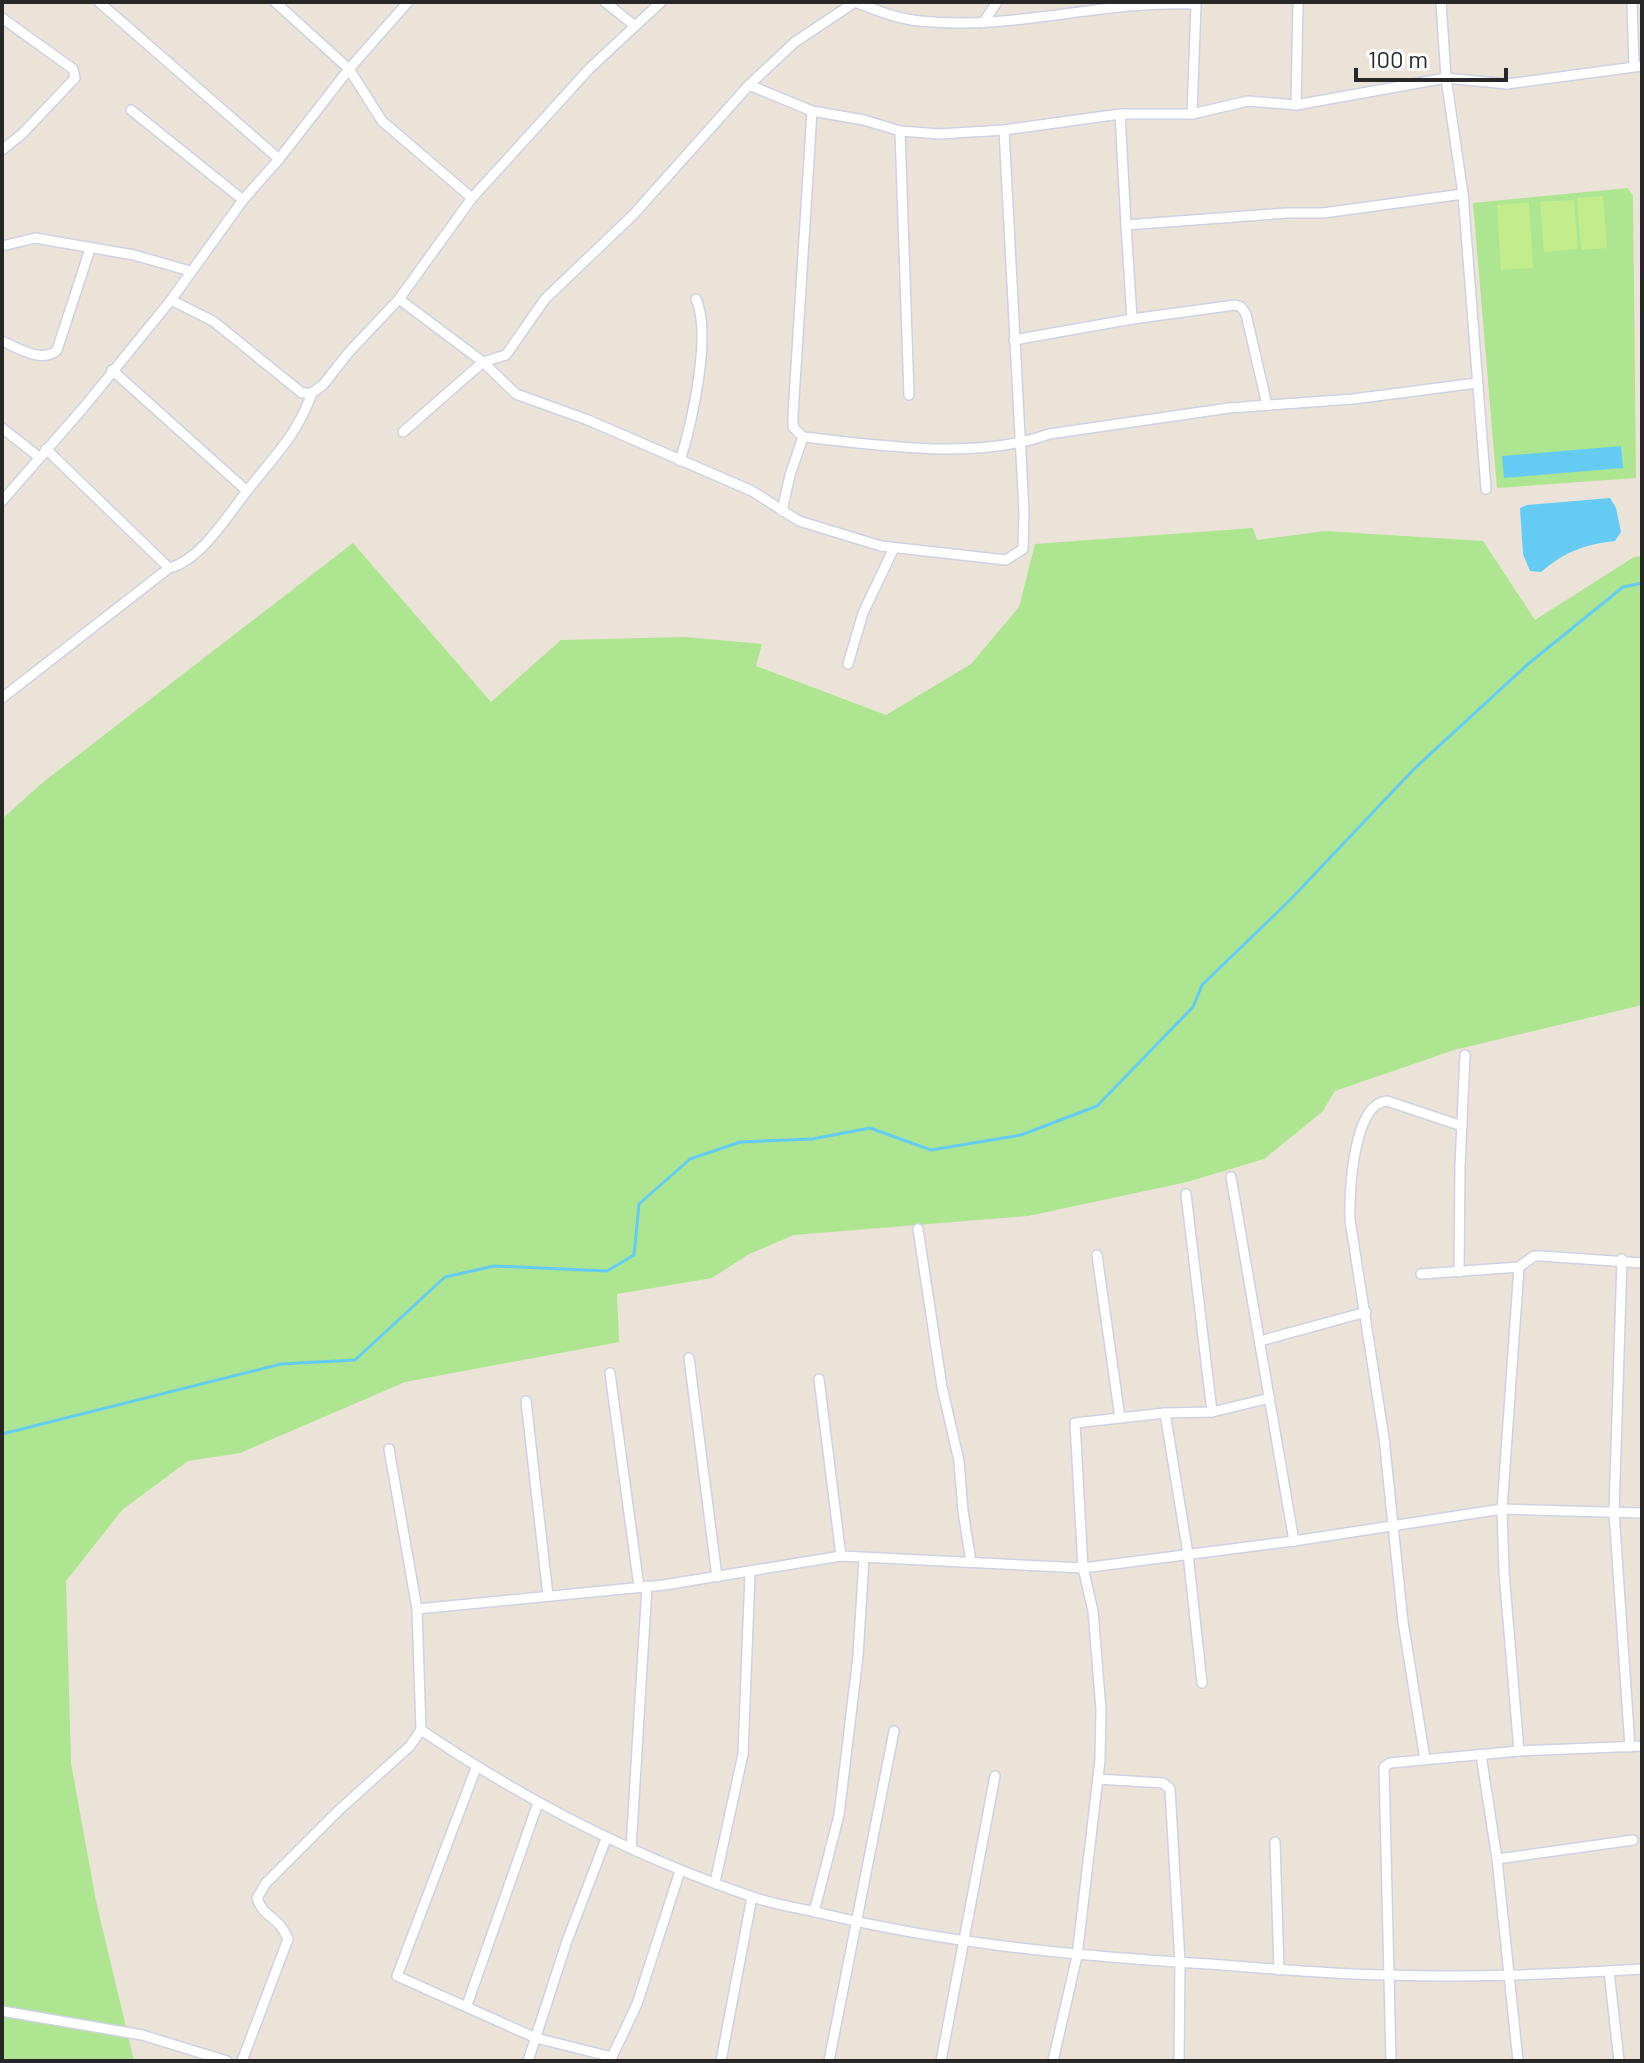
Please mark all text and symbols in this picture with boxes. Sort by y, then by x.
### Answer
scale bar [1356,32,1506,82]
text: 100 m [1368,44,1428,73]

